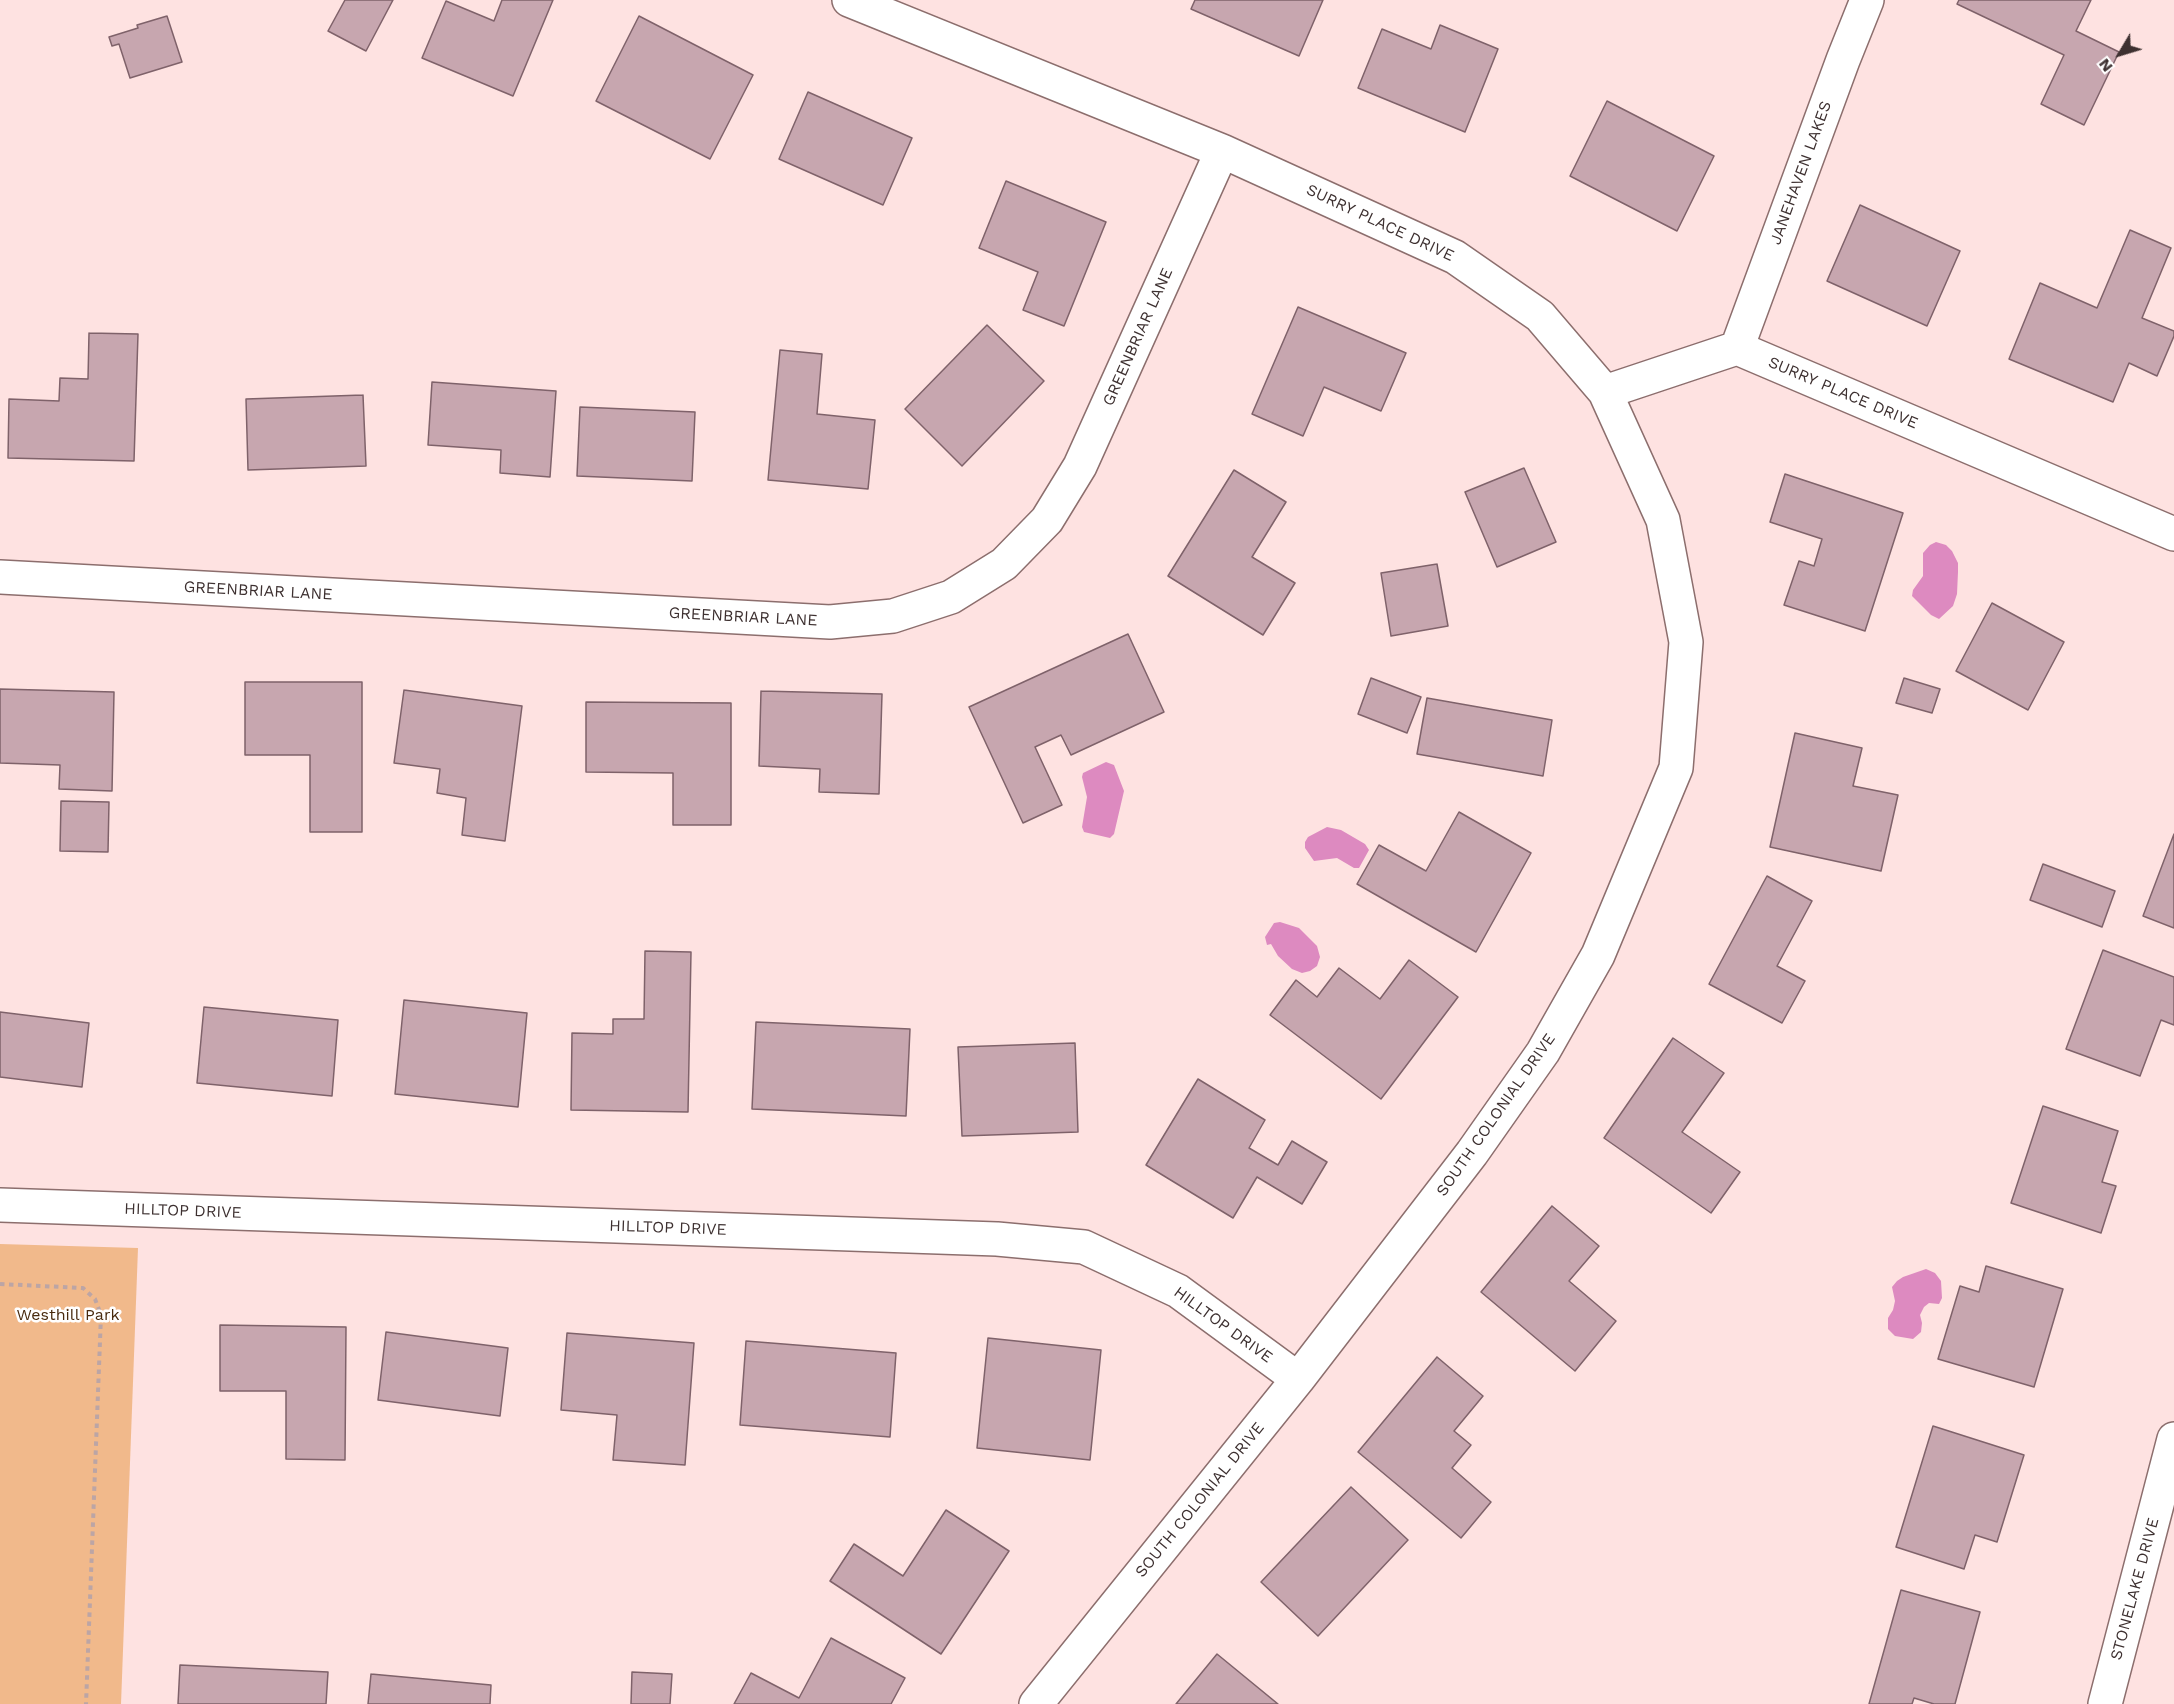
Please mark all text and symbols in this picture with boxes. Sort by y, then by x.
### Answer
north arrow [2090,24,2150,84]
text: N [2094,55,2117,76]
street label: JANEHAVEN LAKES [1766,99,1836,247]
street label: SURRY PLACE DRIVE [1303,180,1457,266]
street label: GREENBRIAR LANE [1099,265,1177,409]
street label: SURRY PLACE DRIVE [1765,353,1921,433]
street label: GREENBRIAR LANE [183,578,333,604]
street label: GREENBRIAR LANE [668,604,818,630]
street label: SOUTH COLONIAL DRIVE [1432,1030,1560,1200]
street label: HILLTOP DRIVE [124,1199,242,1223]
street label: HILLTOP DRIVE [609,1216,727,1240]
street label: HILLTOP DRIVE [1170,1283,1276,1367]
park label: Westhill Park [16,1305,120,1325]
street label: SOUTH COLONIAL DRIVE [1131,1419,1269,1581]
street label: STONELAKE DRIVE [2107,1516,2163,1662]

